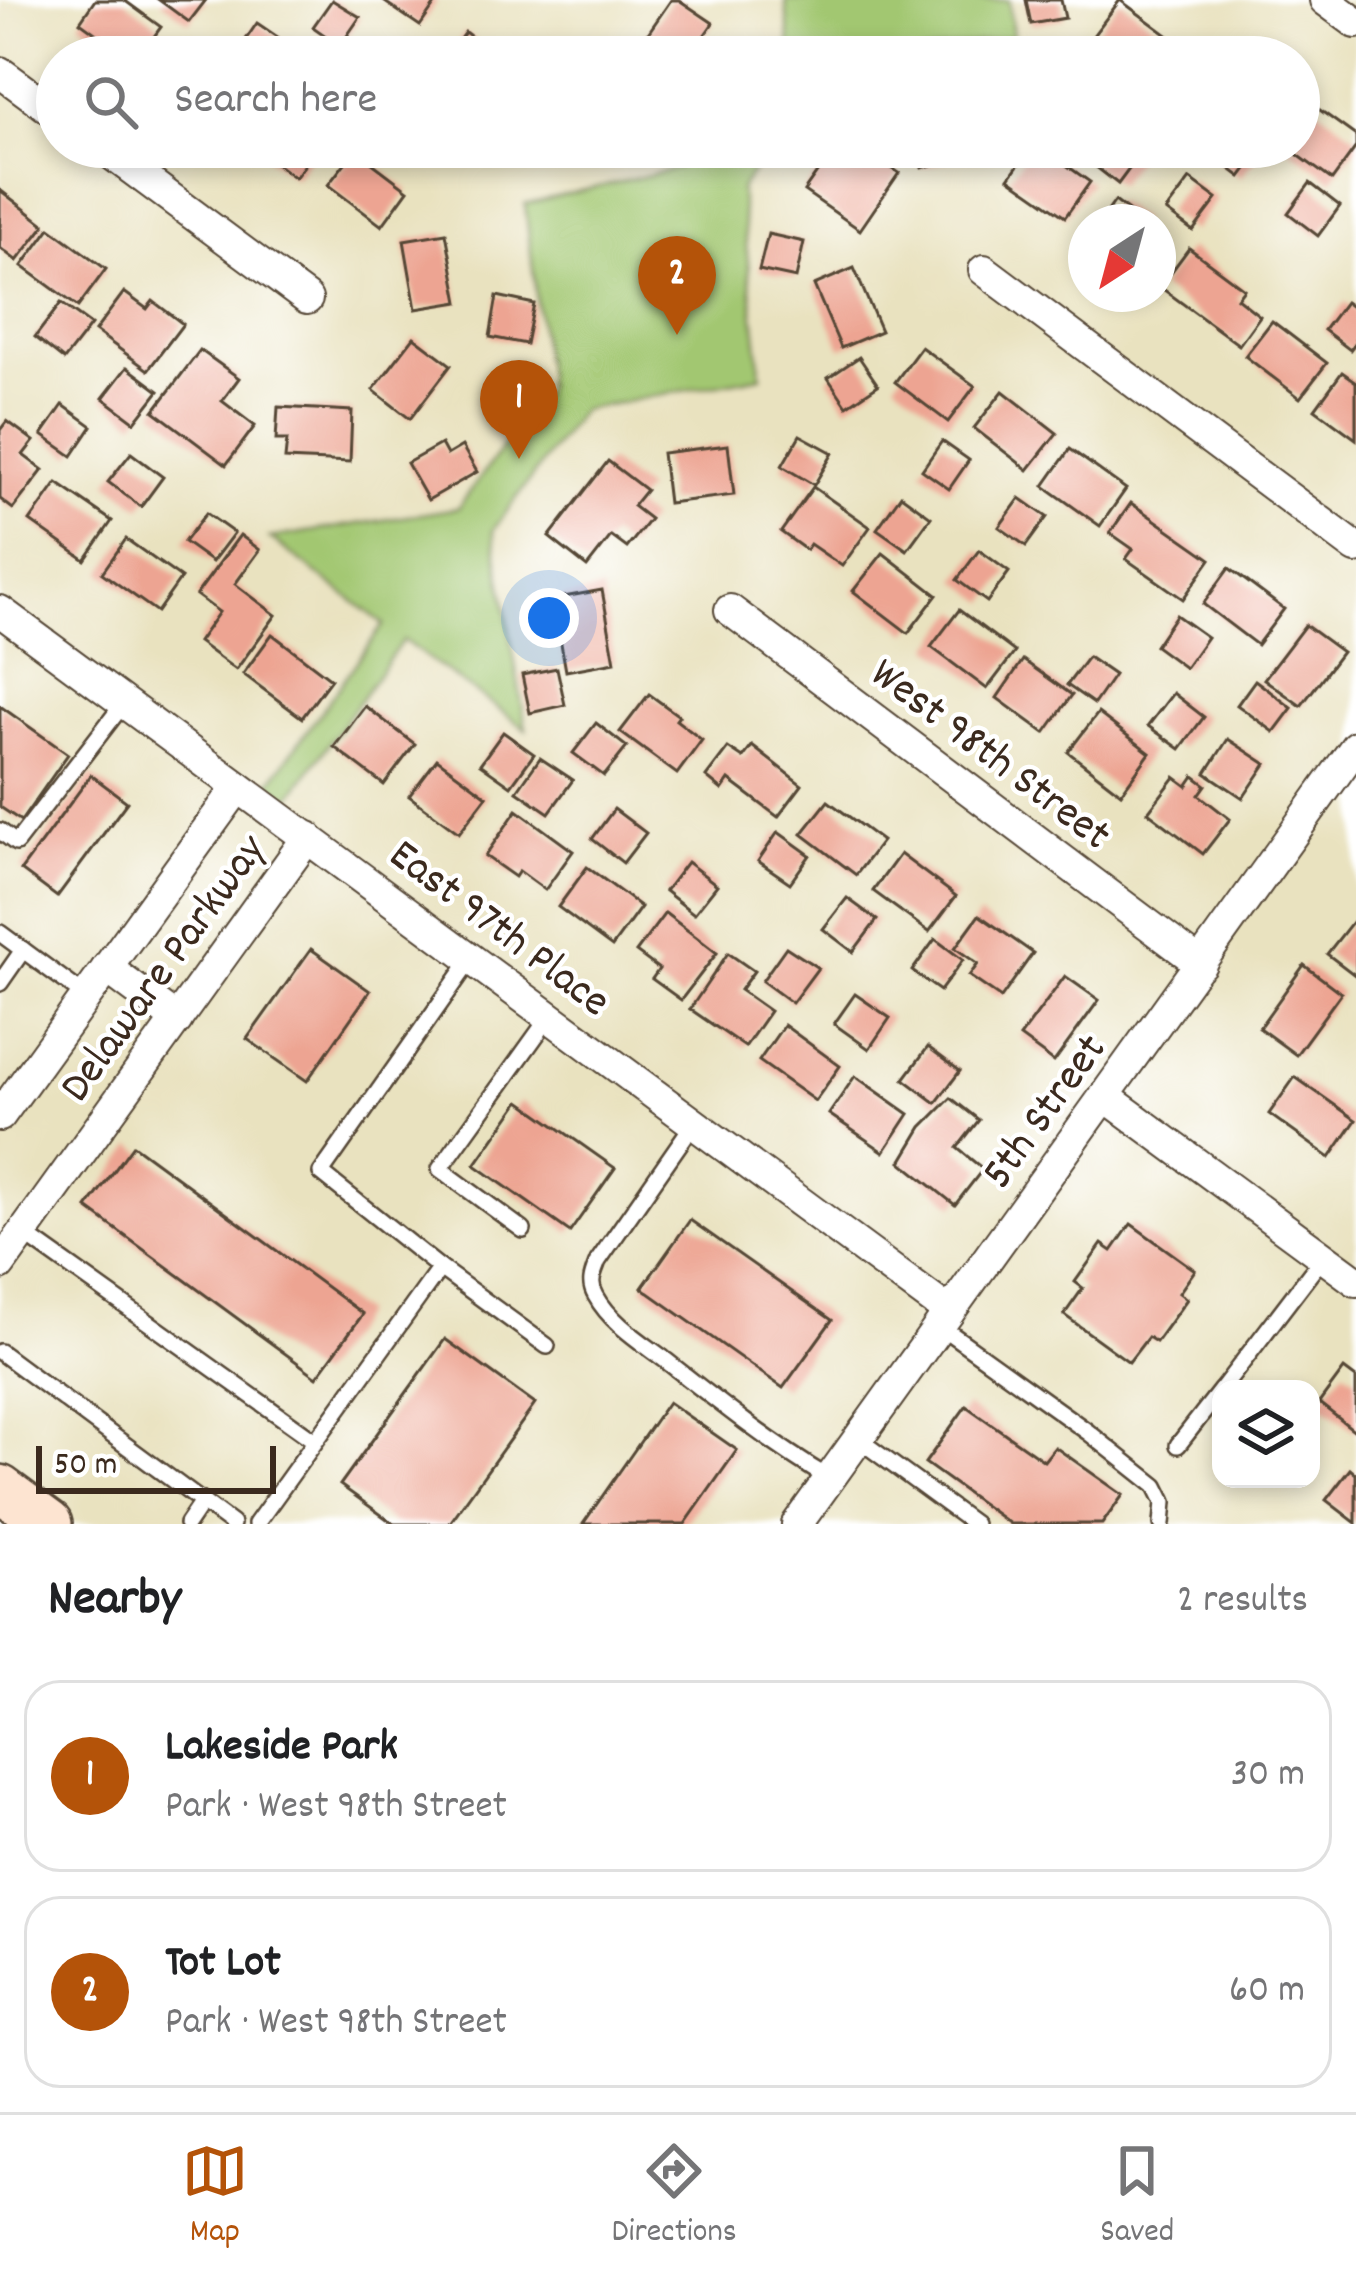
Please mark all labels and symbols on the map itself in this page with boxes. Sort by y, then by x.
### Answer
north arrow [1068,204,1176,312]
pin: 2 [638,236,716,335]
pin: 1 [480,360,558,459]
your location [519,588,579,648]
street label: West 98th Street [855,645,1123,869]
street label: Delaware Parkway [47,823,285,1117]
street label: East 97th Place [374,826,622,1035]
street label: 5th Street [969,1022,1125,1204]
scale bar [36,1440,276,1493]

